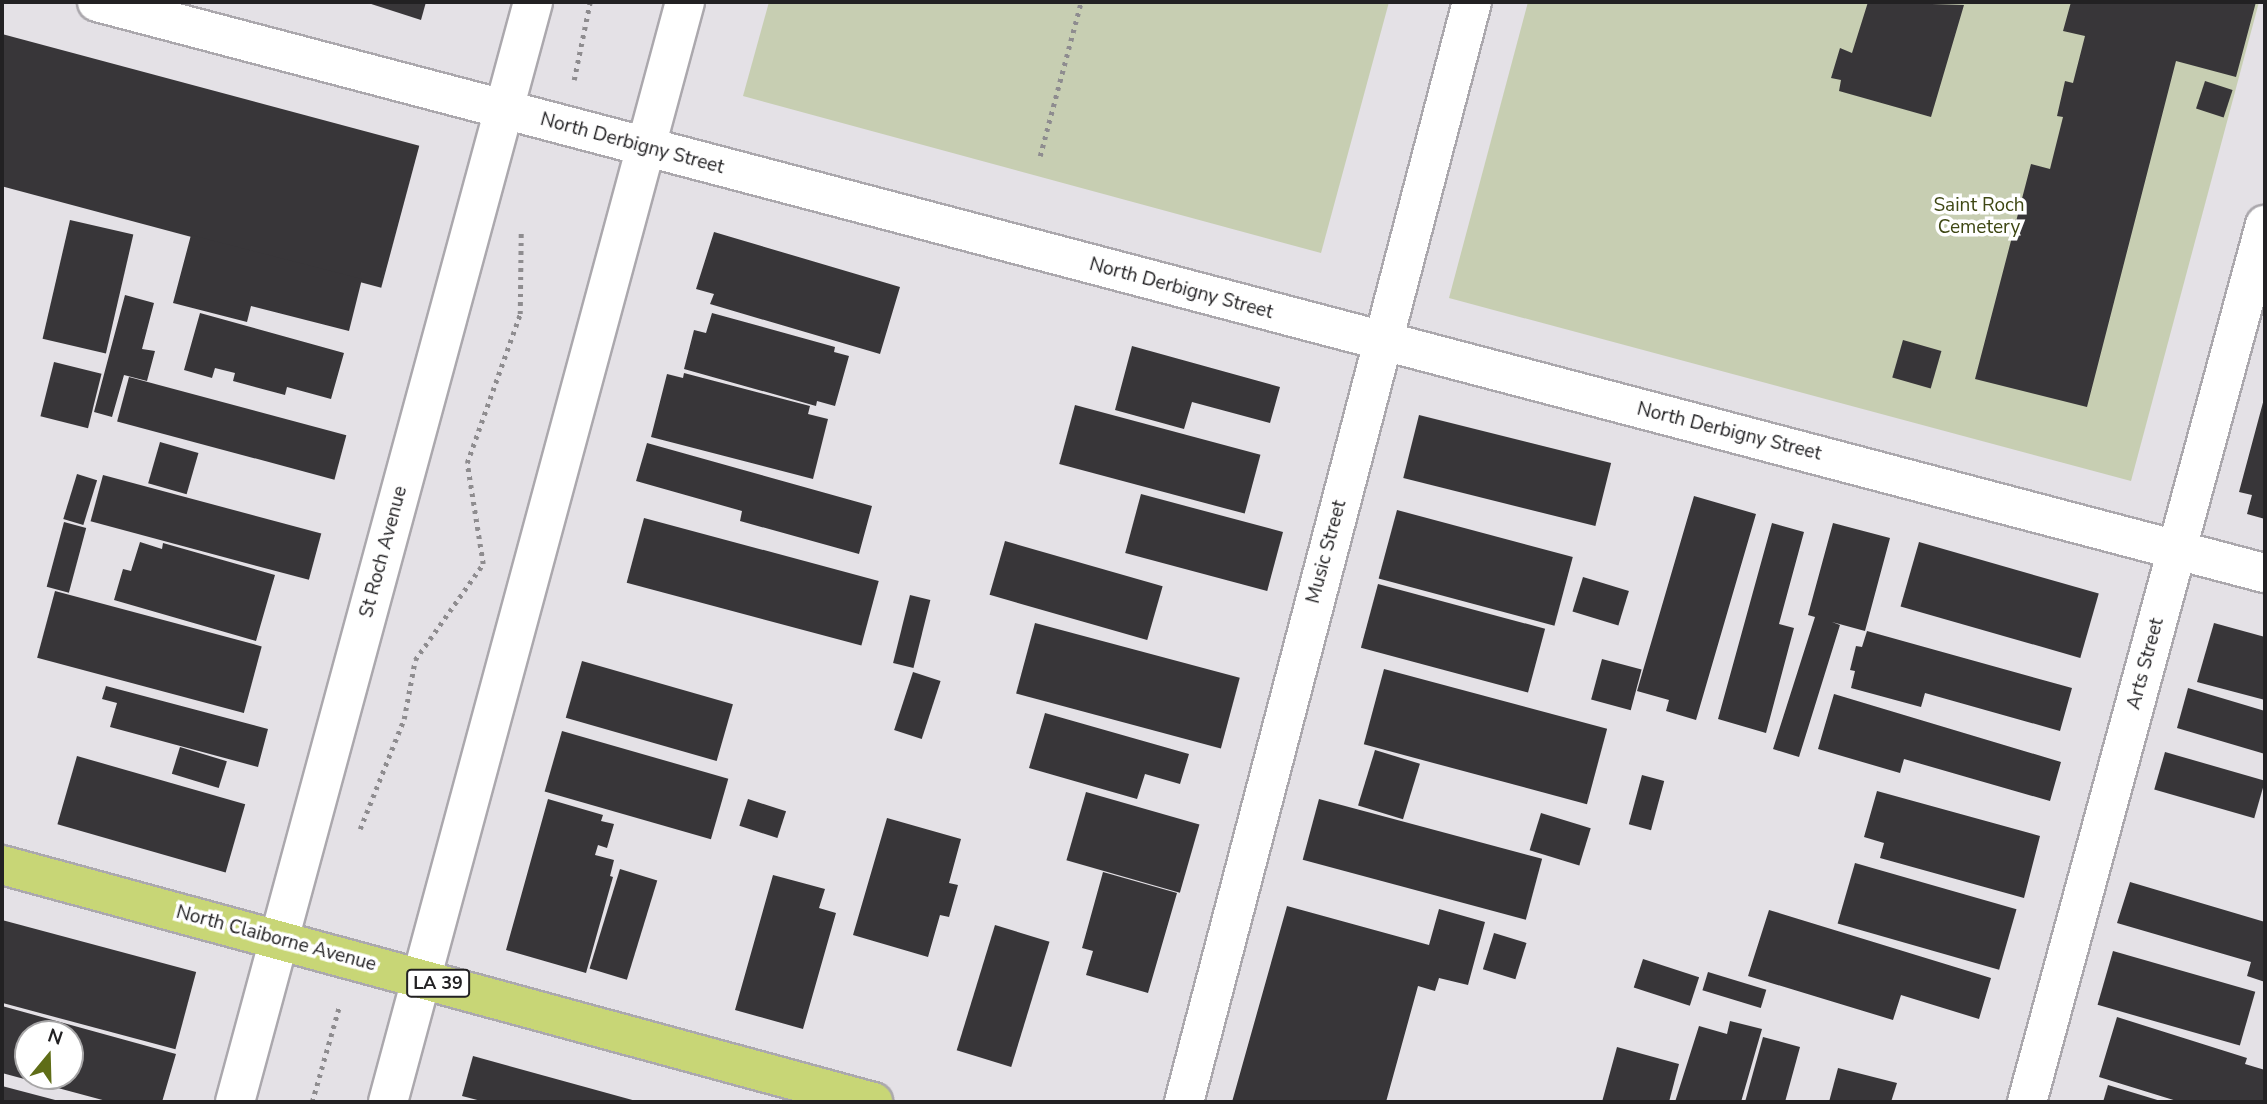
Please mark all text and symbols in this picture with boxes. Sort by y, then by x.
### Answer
street label: North Derbigny Street [538,109,726,179]
park label: Saint Roch Cemetery [1933,195,2025,239]
street label: North Derbigny Street [1087,254,1275,324]
street label: North Derbigny Street [1635,398,1823,466]
street label: St Roch Avenue [355,484,413,620]
street label: Music Street [1302,498,1352,606]
street label: Arts Street [2123,616,2169,712]
street label: North Claiborne Avenue [174,901,378,977]
road number: LA 39 [405,968,471,998]
north arrow [14,1020,84,1090]
text: N [44,1022,66,1052]

